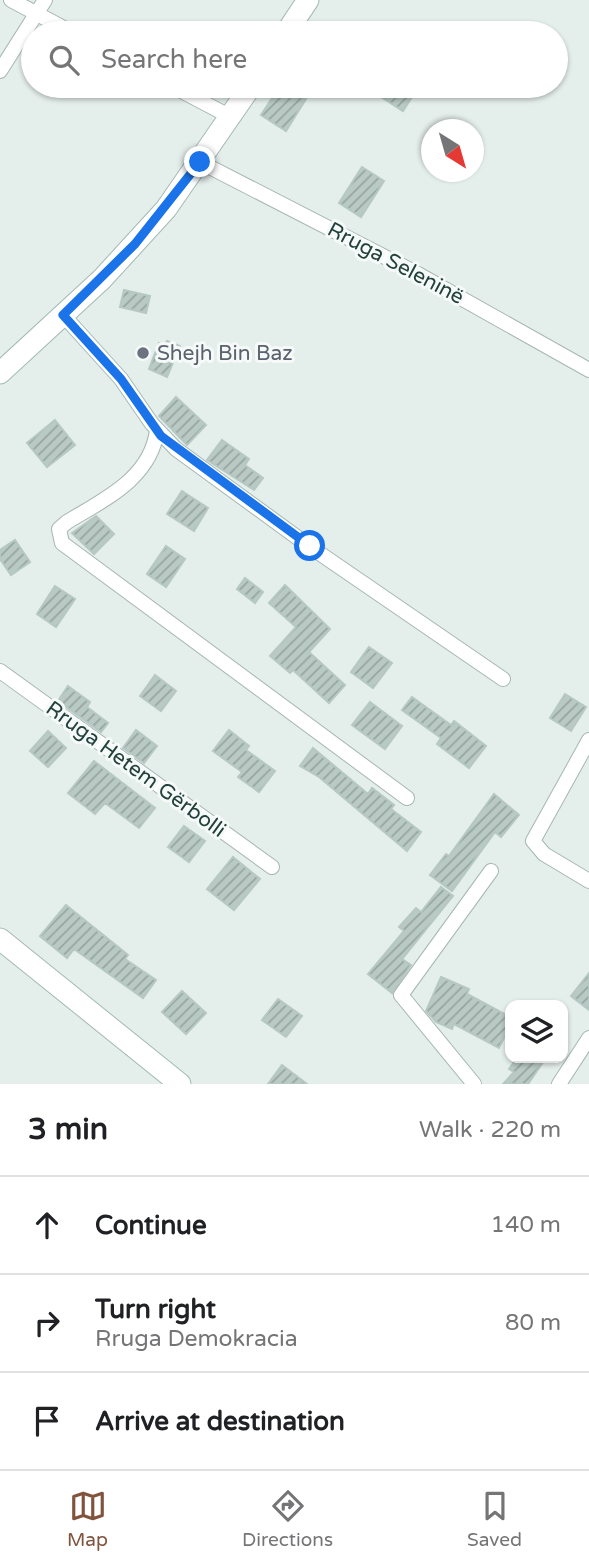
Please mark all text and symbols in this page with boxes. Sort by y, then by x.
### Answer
search box [21,21,568,98]
icon: search [45,41,83,79]
text: Search here [101,44,247,75]
north arrow [421,119,484,182]
route end [184,146,215,177]
street label: Rruga Seleninë [323,217,468,310]
place label: Shejh Bin Baz [157,341,293,366]
marker: Shejh Bin Baz [135,345,151,361]
route start [294,530,325,561]
street label: Rruga Hetem Gërbolli [41,696,230,843]
map controls [505,1000,568,1063]
button: layers [505,1000,568,1063]
text: 3 min [28,1111,108,1148]
text: Walk · 220 m [419,1116,561,1144]
icon: ahead [28,1206,66,1244]
text: Continue [95,1210,207,1241]
text: 140 m [491,1211,561,1239]
text: Turn right [95,1294,216,1325]
icon: right [28,1304,66,1342]
text: 80 m [505,1309,561,1337]
text: Rruga Demokracia [95,1325,298,1353]
icon: arrive [28,1402,66,1440]
text: Arrive at destination [95,1406,345,1437]
tab: Map [67,1487,108,1551]
tab: Directions [242,1487,333,1551]
tab: Saved [467,1487,522,1551]

